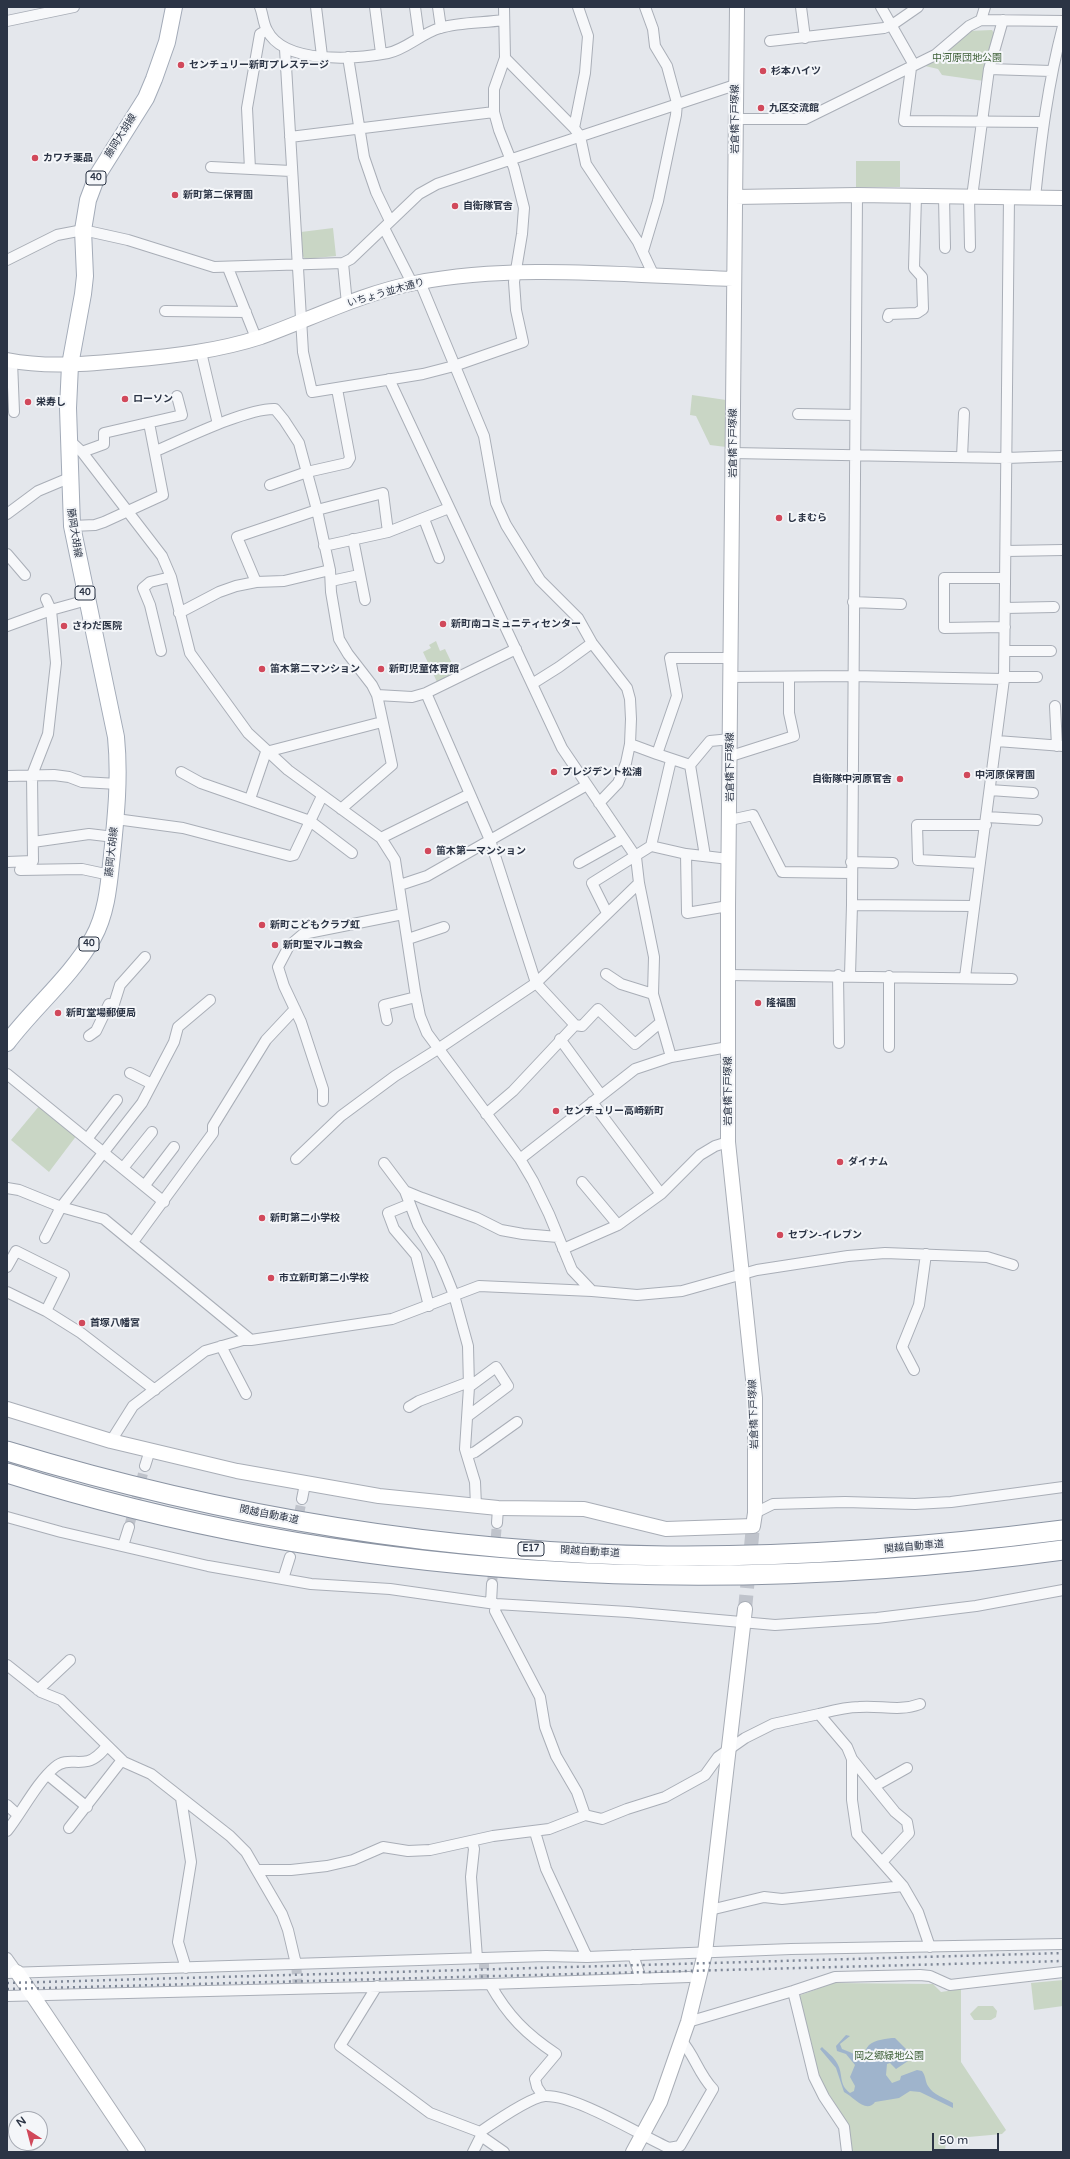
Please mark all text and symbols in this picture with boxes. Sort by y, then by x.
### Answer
park label: 中河原団地公園 [932,52,1002,64]
place label: センチュリー新町プレステージ [189,59,329,71]
marker: センチュリー新町プレステージ [176,60,186,70]
place label: 杉本ハイツ [771,65,821,77]
marker: 杉本ハイツ [758,66,768,76]
street label: 岩倉橋下戸塚線 [729,84,741,154]
place label: 九区交流館 [769,102,819,114]
marker: 九区交流館 [756,103,766,113]
street label: 藤岡大胡線 [103,112,139,160]
place label: カワチ薬品 [43,152,93,164]
marker: カワチ薬品 [30,153,40,163]
road number: 40 [86,171,106,185]
place label: 新町第二保育園 [183,189,253,201]
marker: 新町第二保育園 [170,190,180,200]
place label: 自衛隊官舎 [463,200,513,212]
marker: 自衛隊官舎 [450,201,460,211]
street label: いちょう並木通り [346,276,426,310]
place label: ローソン [133,393,173,405]
marker: ローソン [120,394,130,404]
place label: 栄寿し [36,396,66,408]
marker: 栄寿し [23,397,33,407]
street label: 岩倉橋下戸塚線 [727,408,739,478]
street label: 藤岡大胡線 [64,507,84,559]
place label: しまむら [787,512,827,524]
marker: しまむら [774,513,784,523]
road number: 40 [75,586,95,600]
place label: 新町南コミュニティセンター [451,618,581,630]
marker: 新町南コミュニティセンター [438,619,448,629]
place label: さわだ医院 [72,620,122,632]
marker: さわだ医院 [59,621,69,631]
place label: 笛木第二マンション [270,663,360,675]
place label: 新町児童体育館 [389,663,459,675]
marker: 笛木第二マンション [257,664,267,674]
marker: 新町児童体育館 [376,664,386,674]
street label: 岩倉橋下戸塚線 [724,732,736,802]
place label: プレジデント松浦 [562,766,642,778]
marker: プレジデント松浦 [549,767,559,777]
place label: 中河原保育園 [975,769,1035,781]
marker: 中河原保育園 [962,770,972,780]
place label: 自衛隊中河原官舎 [812,773,892,785]
marker: 自衛隊中河原官舎 [895,774,905,784]
street label: 藤岡大胡線 [103,827,121,877]
place label: 笛木第一マンション [436,845,526,857]
marker: 笛木第一マンション [423,846,433,856]
place label: 新町こどもクラブ虹 [270,919,360,931]
marker: 新町こどもクラブ虹 [257,920,267,930]
road number: 40 [79,937,99,951]
place label: 新町聖マルコ教会 [283,939,363,951]
marker: 新町聖マルコ教会 [270,940,280,950]
place label: 隆福園 [766,997,796,1009]
marker: 隆福園 [753,998,763,1008]
place label: 新町堂場郵便局 [66,1007,136,1019]
marker: 新町堂場郵便局 [53,1008,63,1018]
street label: 岩倉橋下戸塚線 [722,1056,734,1126]
place label: センチュリー高崎新町 [564,1105,664,1117]
marker: センチュリー高崎新町 [551,1106,561,1116]
place label: ダイナム [848,1156,888,1168]
marker: ダイナム [835,1157,845,1167]
place label: 新町第二小学校 [270,1212,340,1224]
marker: 新町第二小学校 [257,1213,267,1223]
place label: セブン-イレブン [788,1229,862,1241]
marker: セブン-イレブン [775,1230,785,1240]
place label: 市立新町第二小学校 [279,1272,369,1284]
marker: 市立新町第二小学校 [266,1273,276,1283]
place label: 首塚八幡宮 [90,1317,140,1329]
marker: 首塚八幡宮 [77,1318,87,1328]
street label: 岩倉橋下戸塚線 [747,1379,761,1449]
street label: 関越自動車道 [238,1503,300,1527]
street label: 関越自動車道 [884,1538,944,1556]
road number: E17 [518,1542,544,1556]
street label: 関越自動車道 [560,1544,620,1560]
park label: 岡之郷緑地公園 [854,2050,924,2062]
north arrow [8,2111,48,2151]
text: N [14,2114,29,2130]
scale bar [934,2125,1001,2151]
text: 50 m [939,2133,968,2147]

